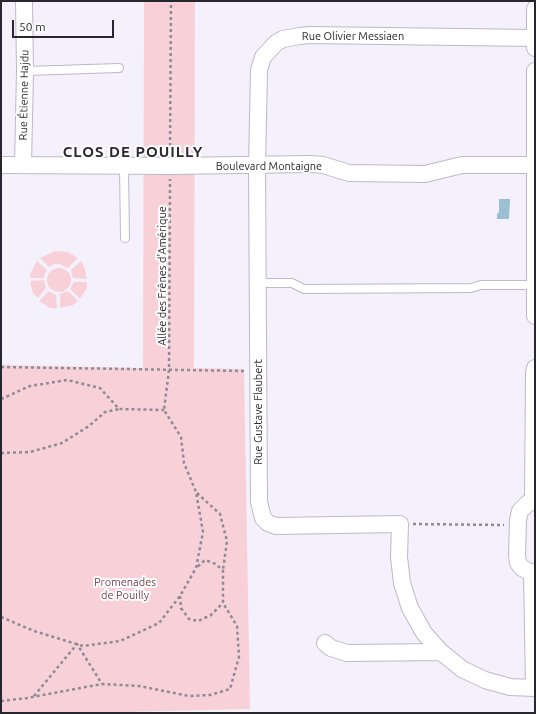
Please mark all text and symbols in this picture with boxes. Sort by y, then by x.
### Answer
scale bar [14,12,116,38]
text: 50 m [19,20,46,33]
street label: Rue Olivier Messiaen [302,29,404,43]
street label: Rue Étienne Hajdu [17,49,31,141]
district label: CLOS DE POUILLY [63,143,203,161]
street label: Boulevard Montaigne [216,159,322,173]
street label: Allée des Frênes d'Amérique [155,206,169,346]
street label: Rue Gustave Flaubert [251,359,265,465]
park label: Promenades de Pouilly [94,575,156,601]

